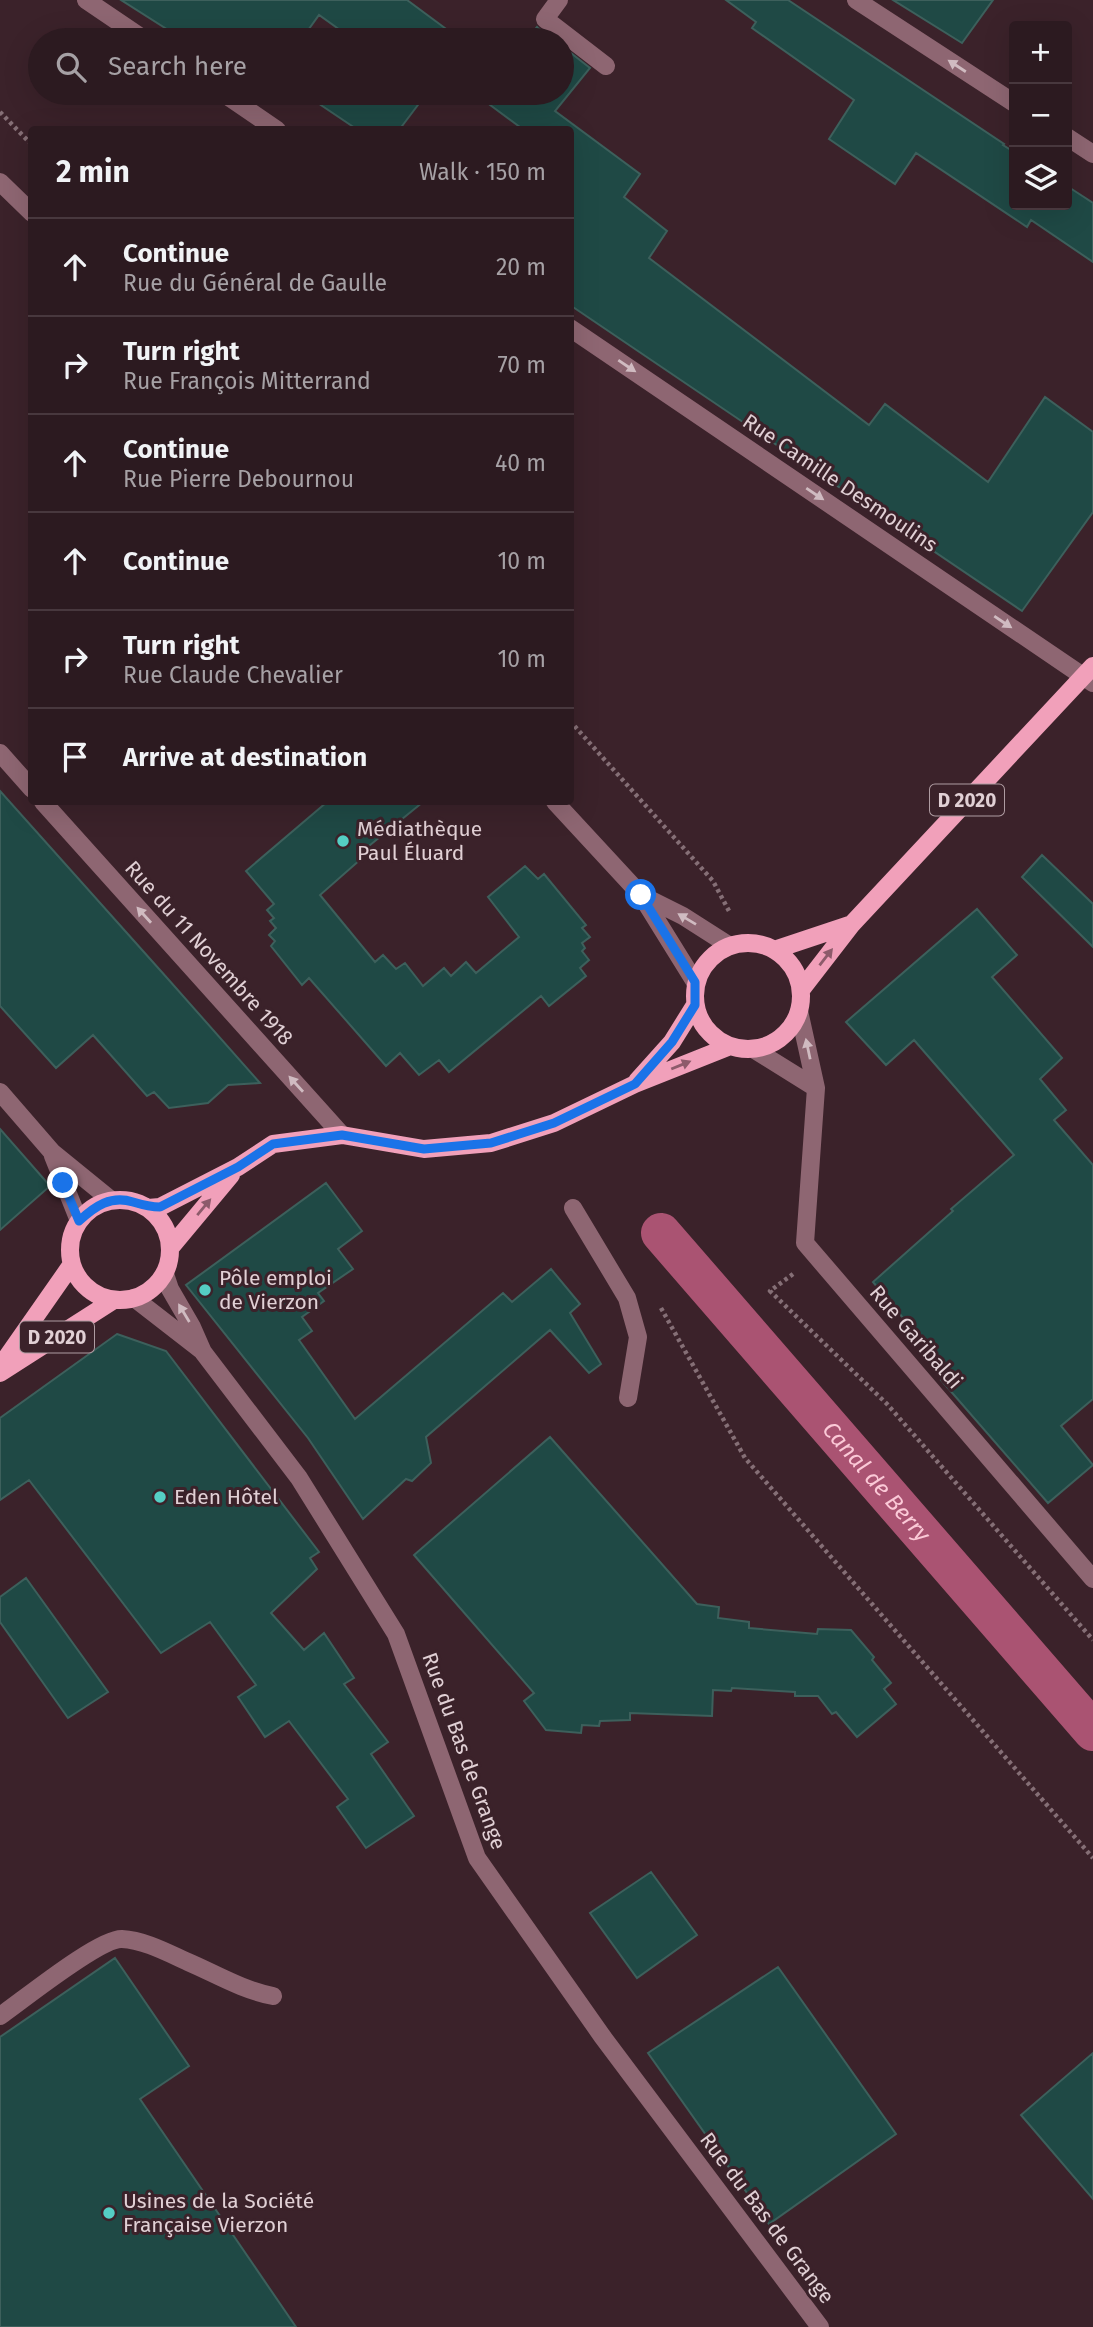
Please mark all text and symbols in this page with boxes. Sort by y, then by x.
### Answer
map controls [1009,21,1072,210]
button: + [1009,21,1072,84]
search box [28,28,574,105]
icon: search [52,48,90,86]
text: Search here [108,51,247,82]
one-way arrow [947,59,967,72]
button: − [1009,84,1072,147]
button: layers [1009,147,1072,210]
text: 2 min [56,154,130,190]
text: Walk · 150 m [419,158,546,186]
text: Continue [123,238,229,269]
icon: ahead [56,248,94,286]
text: 20 m [496,253,546,281]
text: Rue du Général de Gaulle [123,269,387,297]
text: Turn right [123,336,240,367]
icon: right [56,346,94,384]
text: 70 m [497,351,546,379]
one-way arrow [618,359,636,373]
text: Rue François Mitterrand [123,367,371,395]
street label: Rue Camille Desmoulins [738,408,943,558]
text: Continue [123,434,229,465]
icon: ahead [56,444,94,482]
text: 40 m [495,449,546,477]
text: Rue Pierre Debournou [123,465,354,493]
one-way arrow [806,487,824,501]
icon: ahead [56,542,94,580]
text: Continue [123,546,229,577]
text: 10 m [497,547,546,575]
one-way arrow [994,615,1013,628]
text: Turn right [123,630,240,661]
icon: right [56,640,94,678]
text: 10 m [497,645,546,673]
text: Rue Claude Chevalier [123,661,343,689]
icon: arrive [56,738,94,776]
text: Arrive at destination [123,742,367,773]
road number: D 2020 [930,785,1004,816]
place label: Médiathèque Paul Éluard [357,816,482,866]
marker: Médiathèque Paul Éluard [335,833,351,849]
street label: Rue du 11 Novembre 1918 [119,855,299,1051]
route start [625,879,656,910]
one-way arrow [137,906,153,923]
one-way arrow [677,913,696,925]
one-way arrow [819,948,833,966]
one-way arrow [802,1038,813,1060]
one-way arrow [671,1059,692,1070]
one-way arrow [288,1075,304,1093]
route end [47,1167,78,1198]
one-way arrow [197,1199,212,1217]
place label: Pôle emploi de Vierzon [219,1265,332,1315]
street label: Rue Garibaldi [864,1280,968,1394]
marker: Pôle emploi de Vierzon [197,1282,213,1298]
one-way arrow [177,1303,190,1322]
road number: D 2020 [20,1322,94,1352]
water label: Canal de Berry [817,1416,937,1548]
place label: Eden Hôtel [174,1484,278,1510]
marker: Eden Hôtel [152,1489,168,1505]
street label: Rue du Bas de Grange [416,1649,512,1853]
street label: Rue du Bas de Grange [694,2127,840,2309]
place label: Usines de la Société Française Vierzon [123,2188,314,2238]
marker: Usines de la Société Française Vierzon [101,2205,117,2221]

